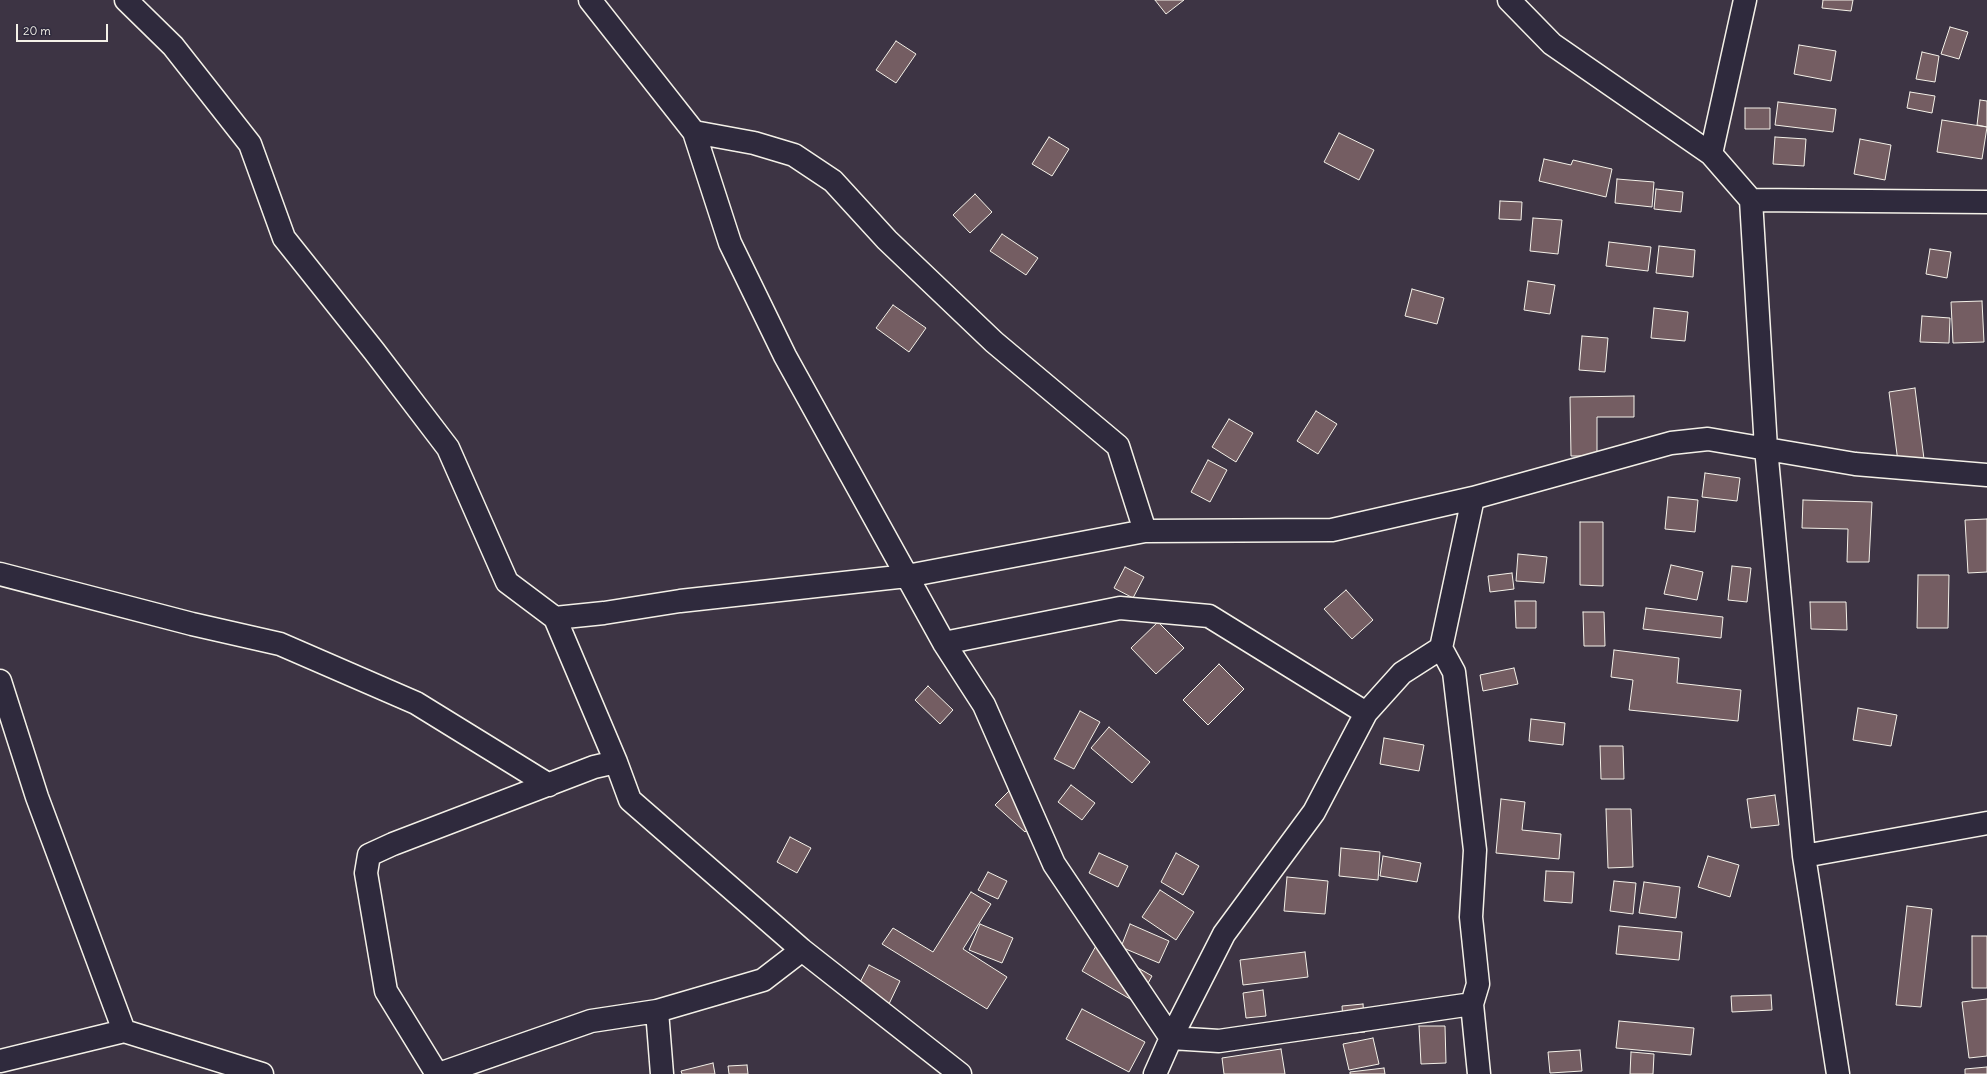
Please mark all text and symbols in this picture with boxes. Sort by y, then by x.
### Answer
scale bar [18,16,110,42]
text: 20 m [23,23,51,38]

